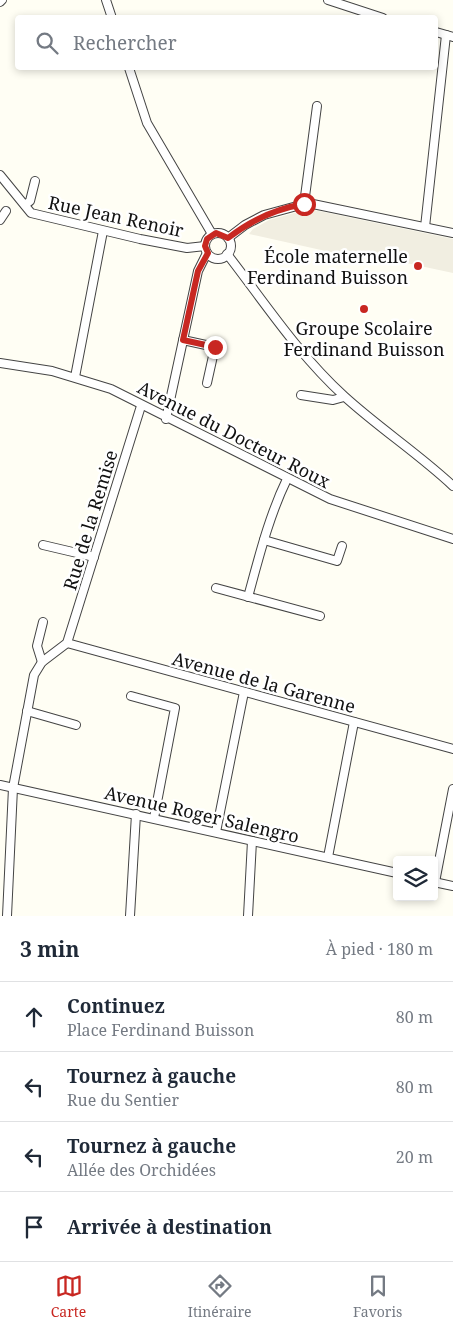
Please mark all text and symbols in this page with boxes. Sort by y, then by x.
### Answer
search box [15,15,438,70]
icon: search [33,29,61,57]
text: Rechercher [73,30,177,56]
street label: Rue Jean Renoir [46,190,186,242]
route start [293,193,316,216]
place label: École maternelle Ferdinand Buisson [247,244,408,289]
marker: École maternelle Ferdinand Buisson [412,260,424,272]
marker: Groupe Scolaire Ferdinand Buisson [358,303,370,315]
place label: Groupe Scolaire Ferdinand Buisson [283,316,445,361]
route end [204,336,227,359]
street label: Avenue du Docteur Roux [134,375,335,493]
street label: Rue de la Remise [57,447,123,593]
street label: Avenue de la Garenne [170,646,358,718]
street label: Avenue Roger Salengro [102,780,302,848]
map controls [393,856,438,901]
button: layers [393,856,438,901]
text: 3 min [20,935,79,963]
text: À pied · 180 m [326,938,433,960]
text: Continuez [67,993,165,1019]
icon: ahead [20,1003,48,1031]
text: 80 m [396,1006,433,1028]
text: Place Ferdinand Buisson [67,1019,254,1041]
text: Tournez à gauche [67,1063,236,1089]
icon: left [20,1073,48,1101]
text: 80 m [396,1076,433,1098]
text: Rue du Sentier [67,1089,179,1111]
text: Tournez à gauche [67,1133,236,1159]
icon: left [20,1143,48,1171]
text: 20 m [396,1146,433,1168]
text: Allée des Orchidées [67,1159,216,1181]
icon: arrive [20,1213,48,1241]
text: Arrivée à destination [67,1214,272,1240]
tab: Carte [51,1272,86,1321]
tab: Itinéraire [188,1272,252,1321]
tab: Favoris [353,1272,402,1321]

